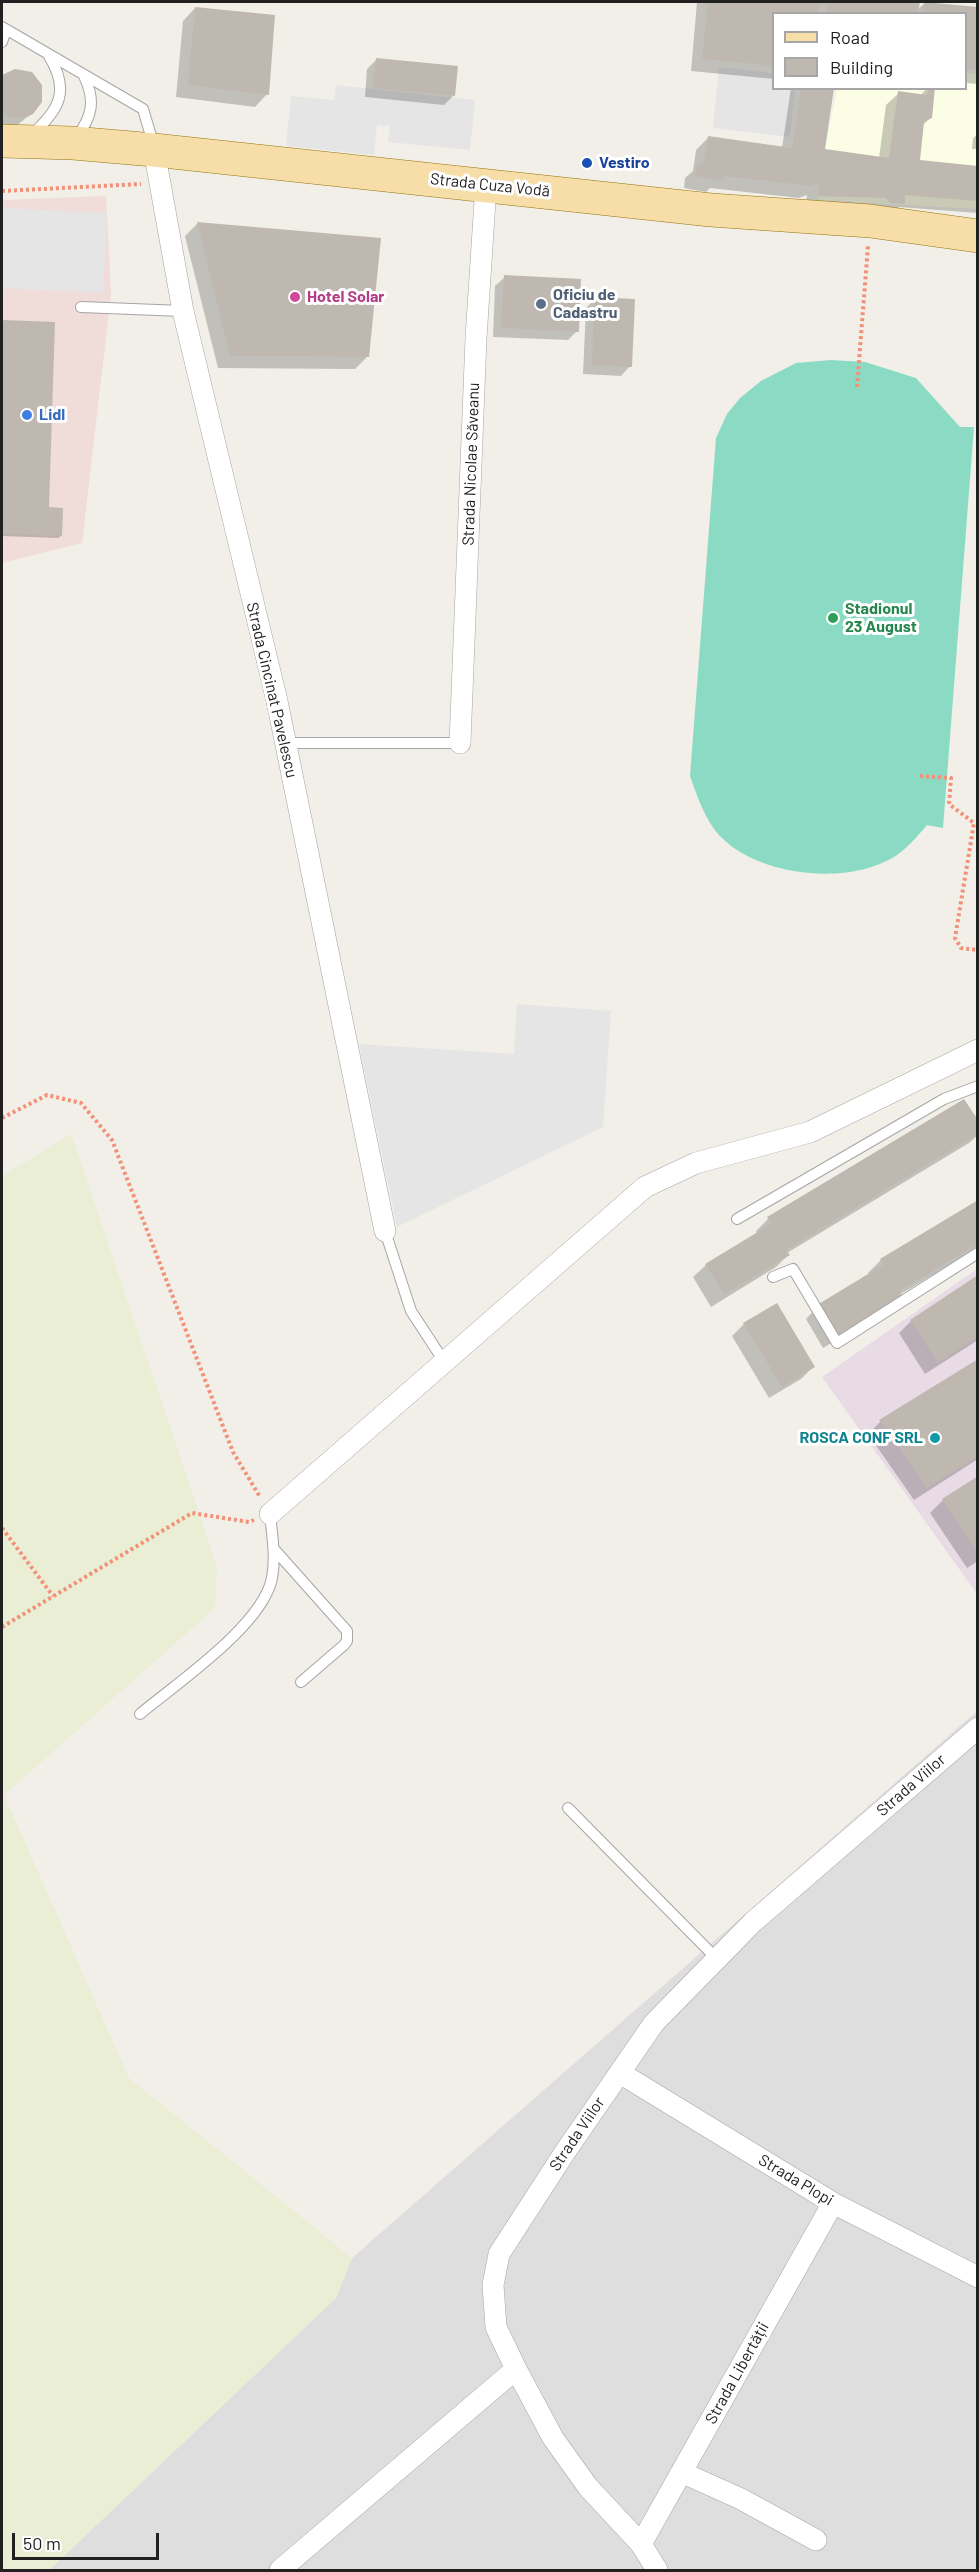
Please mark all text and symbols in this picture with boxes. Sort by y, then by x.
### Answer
legend [772,12,967,90]
text: Road [830,26,870,48]
text: Building [830,56,893,78]
place label: Vestiro [599,153,650,173]
marker: Vestiro [580,156,594,170]
street label: Strada Cuza Vodă [429,169,551,201]
place label: Oficiu de Cadastru [553,285,618,323]
place label: Hotel Solar [307,287,384,307]
marker: Hotel Solar [288,290,302,304]
marker: Oficiu de Cadastru [534,297,548,311]
street label: Strada Nicolae Săveanu [459,382,483,546]
place label: Lidl [39,405,65,425]
marker: Lidl [20,408,34,422]
place label: Stadionul 23 August [845,599,917,637]
street label: Strada Cincinat Pavelescu [242,600,302,780]
marker: Stadionul 23 August [826,611,840,625]
place label: ROSCA CONF SRL [799,1428,923,1448]
marker: ROSCA CONF SRL [928,1431,942,1445]
street label: Strada Viilor [873,1750,949,1820]
street label: Strada Viilor [545,2093,609,2175]
street label: Strada Plopi [755,2150,837,2210]
street label: Strada Libertății [701,2319,773,2427]
scale bar [15,2521,162,2559]
text: 50 m [23,2532,61,2554]

